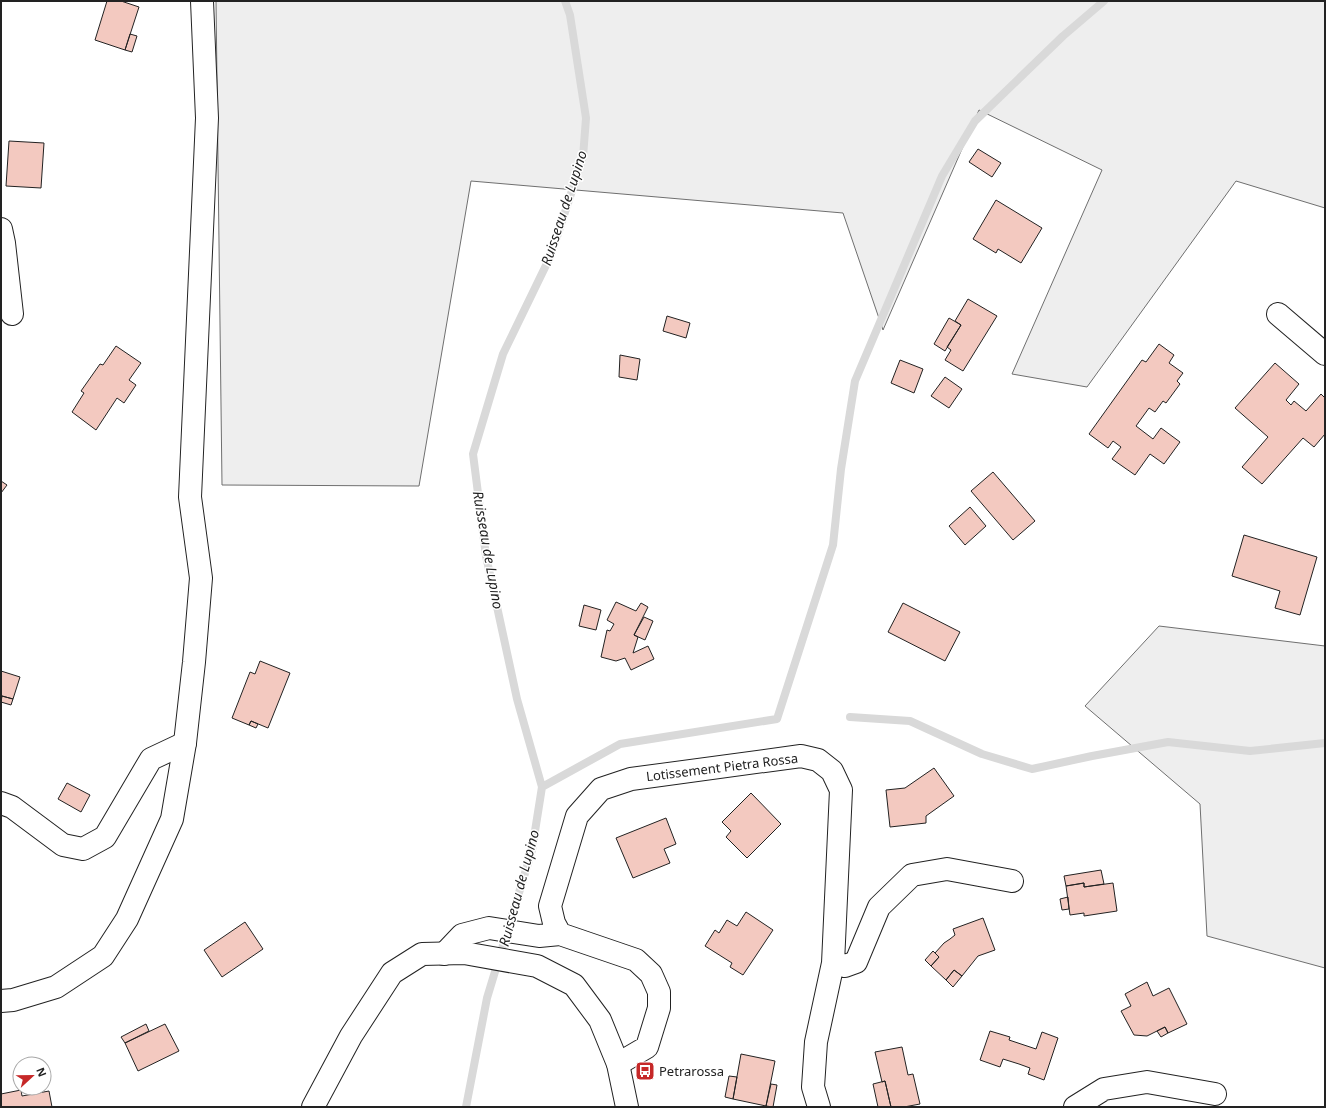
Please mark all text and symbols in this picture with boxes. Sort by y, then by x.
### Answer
water label: Ruisseau de Lupino [536,148,591,268]
water label: Ruisseau de Lupino [469,489,508,611]
street label: Lotissement Pietra Rossa [645,749,799,785]
water label: Ruisseau de Lupino [494,827,543,948]
north arrow [12,1056,52,1096]
bus stop icon: Petrarossa [634,1060,656,1082]
place label: Petrarossa [659,1062,724,1080]
text: N [33,1065,50,1079]

